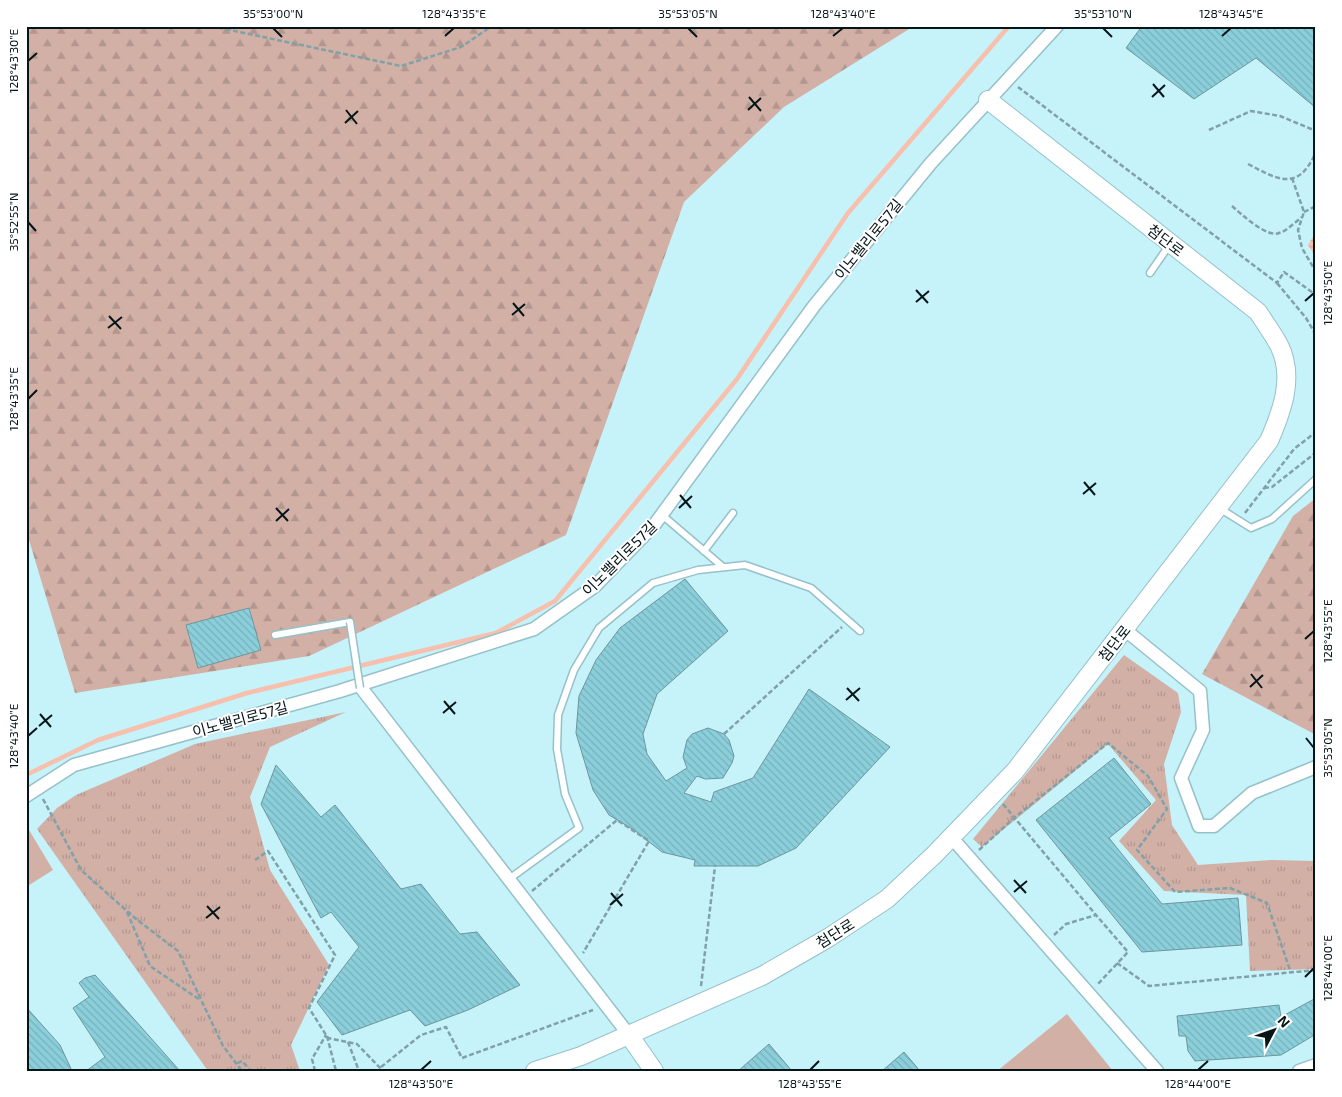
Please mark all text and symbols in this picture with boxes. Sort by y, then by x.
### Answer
text: 35°53'00"N [243,6,303,20]
text: 128°43'35"E [422,6,486,20]
text: 35°53'05"N [658,6,718,20]
text: 128°43'40"E [810,6,876,20]
text: 35°53'10"N [1074,6,1132,20]
text: 128°43'45"E [1199,6,1263,20]
text: 128°43'30"E [6,28,20,93]
text: 35°52'55"N [6,193,20,251]
street label: 이노밸리로57길 [830,195,906,283]
street label: 첨단로 [1144,220,1188,260]
text: 128°43'50"E [1320,261,1334,325]
text: 128°43'35"E [6,367,20,431]
street label: 이노밸리로57길 [578,517,660,599]
text: 128°43'55"E [1320,599,1334,663]
street label: 첨단로 [1094,621,1134,665]
street label: 이노밸리로57길 [190,698,290,740]
text: 128°43'40"E [6,703,20,769]
text: 35°53'05"N [1320,718,1334,778]
street label: 첨단로 [813,914,857,952]
text: 128°44'00"E [1320,935,1334,1001]
north arrow [1250,1004,1300,1054]
text: N [1274,1012,1294,1031]
text: 128°43'50"E [389,1076,453,1090]
text: 128°43'55"E [778,1076,842,1090]
text: 128°44'00"E [1165,1076,1231,1090]

